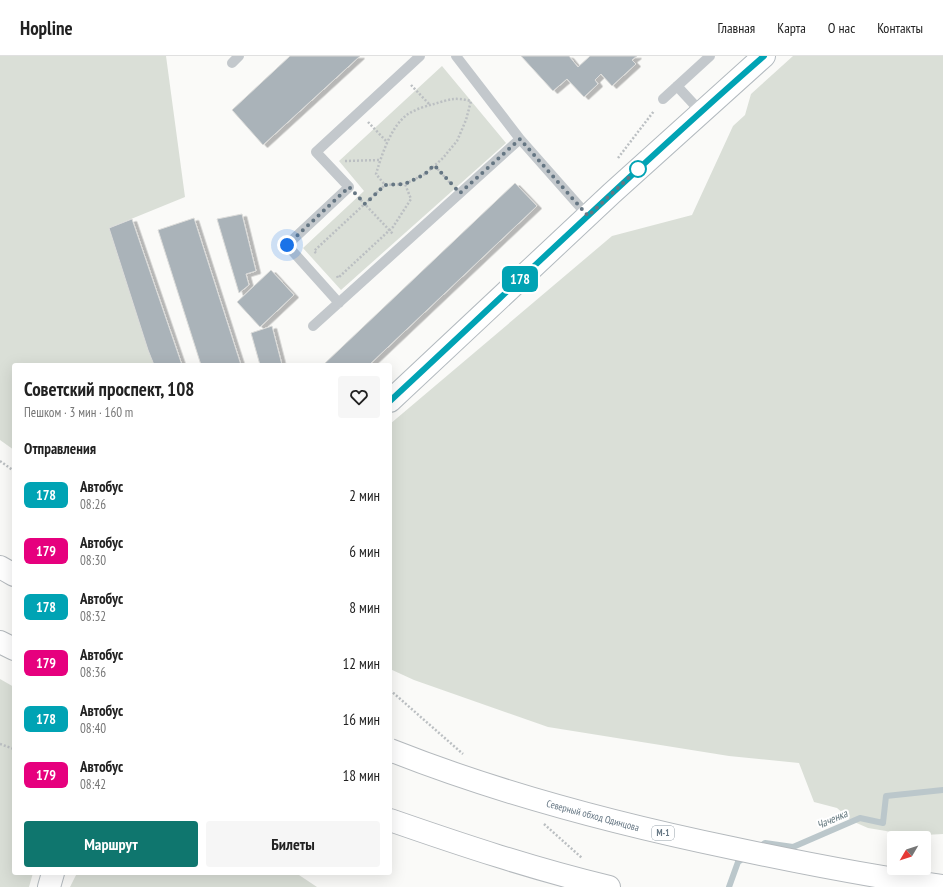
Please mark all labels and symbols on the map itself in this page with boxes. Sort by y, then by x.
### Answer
unlabelled marker [629,160,647,178]
your location [277,235,297,255]
line badge: 178 [497,266,543,292]
street label: Северный обход Одинцова [545,797,641,834]
water label: Чаченка [814,806,850,832]
road number: М-1 [652,826,674,840]
north arrow [887,831,931,875]

